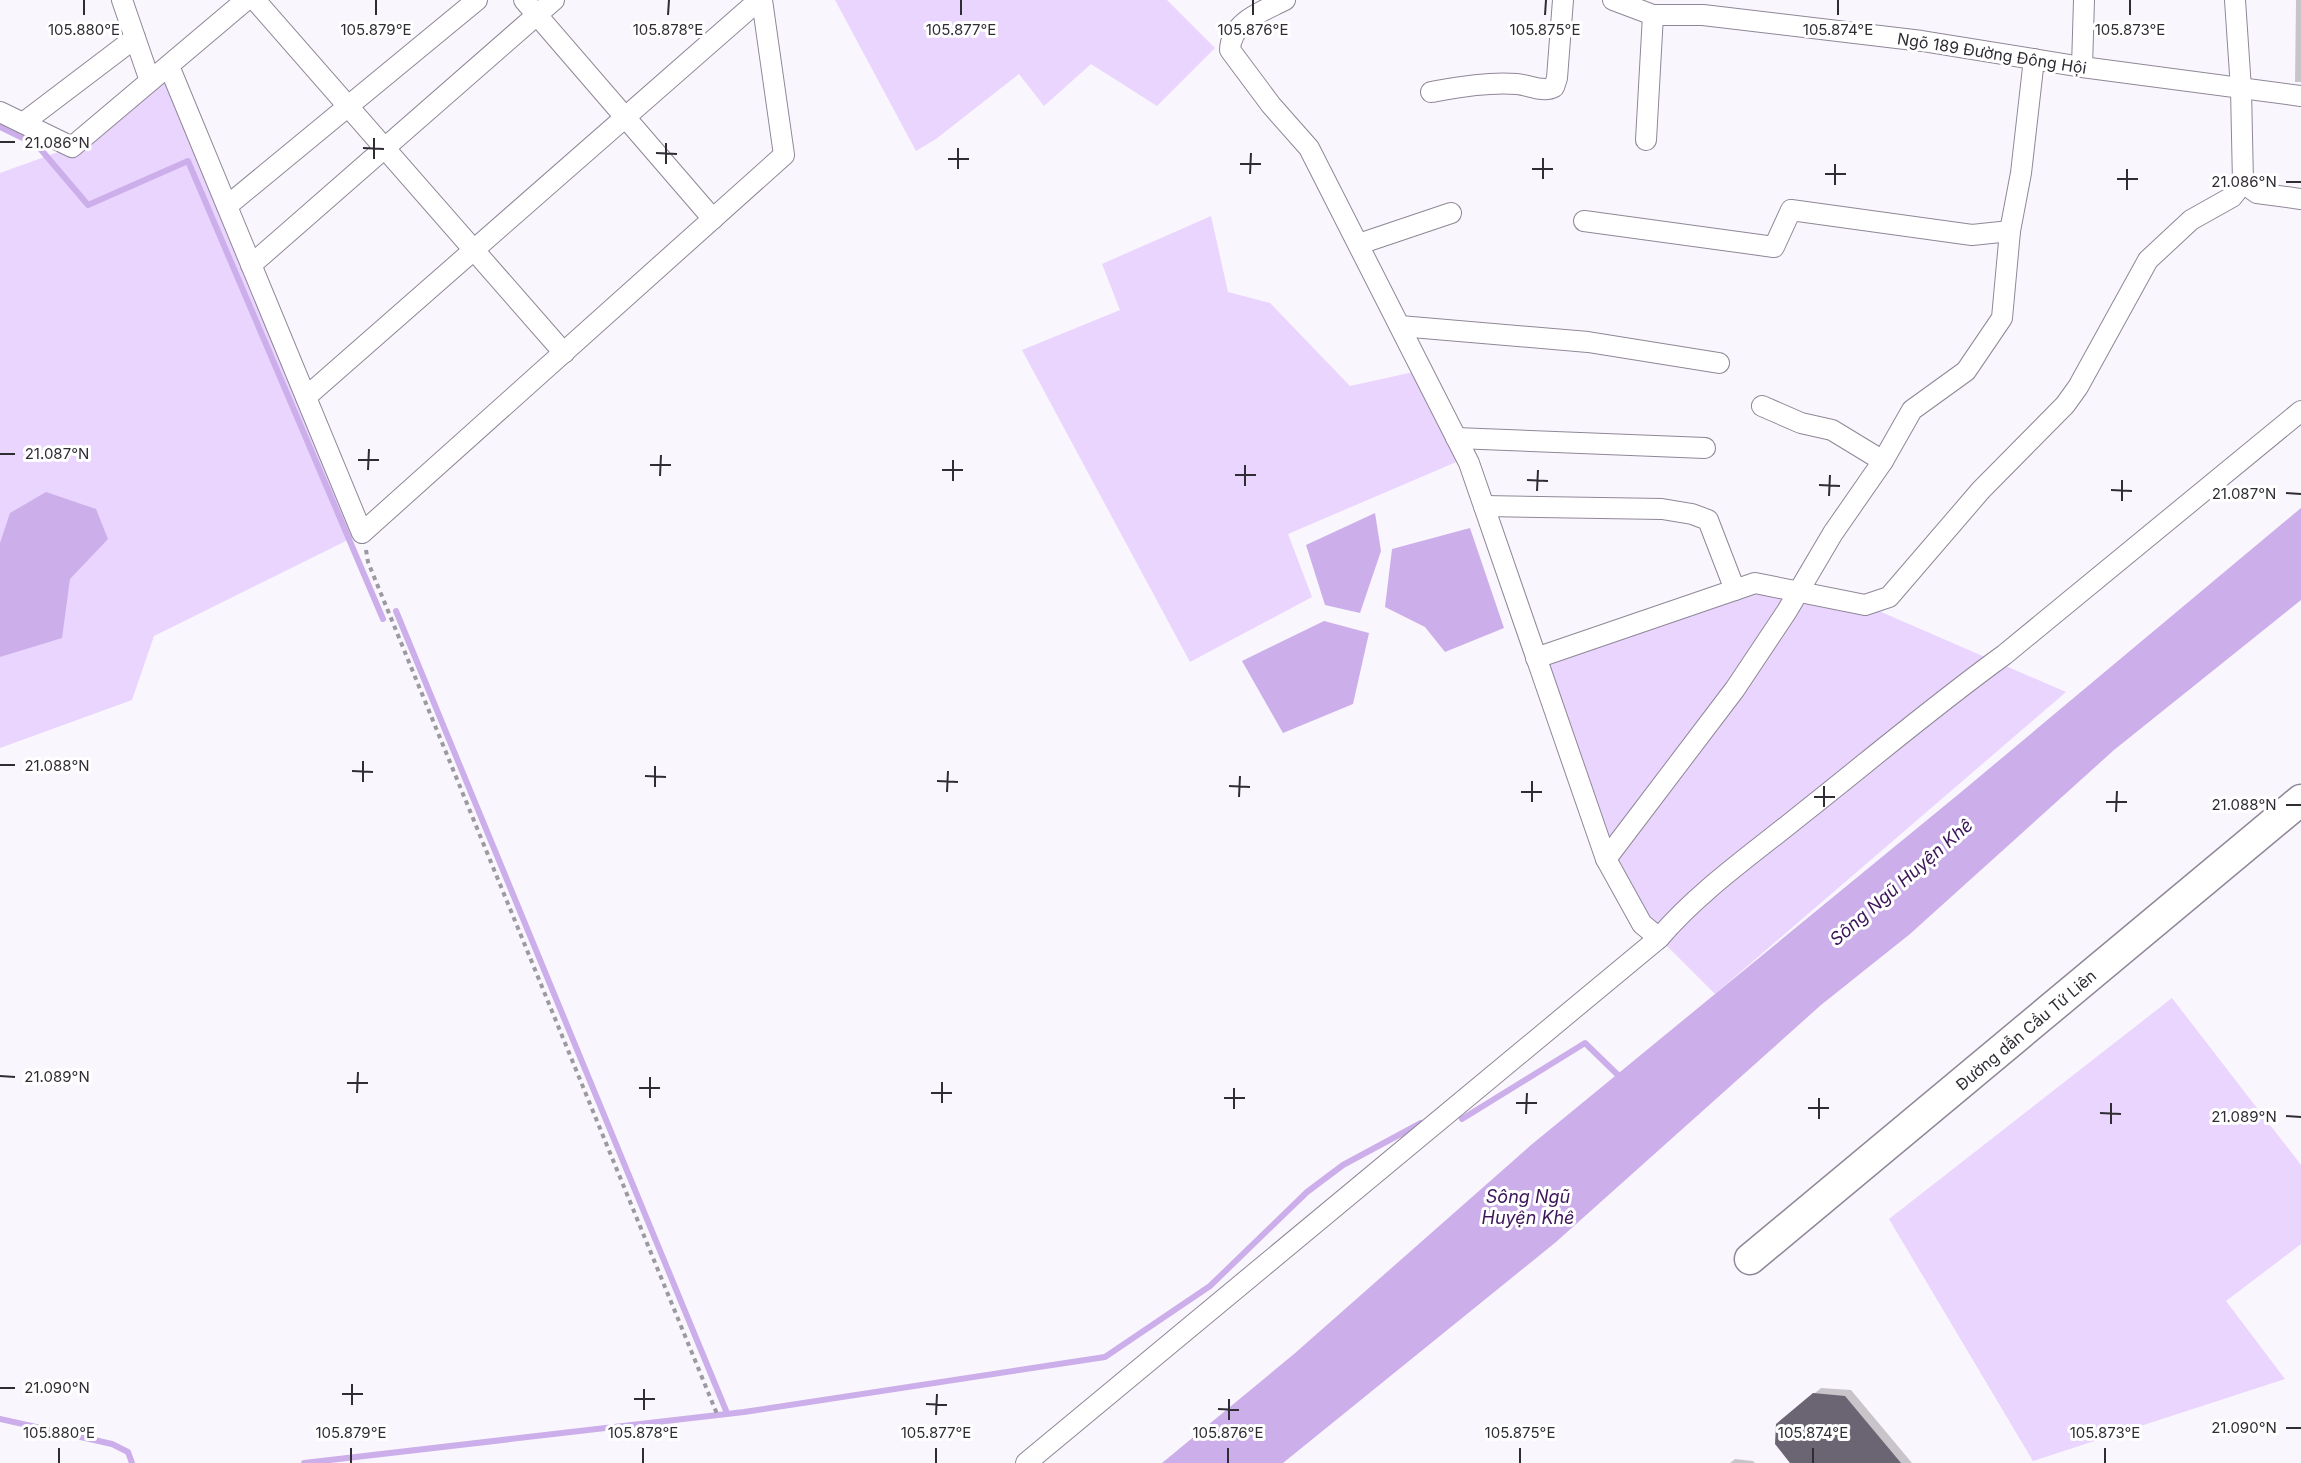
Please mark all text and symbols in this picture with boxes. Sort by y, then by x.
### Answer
text: 105.880°E [48,20,120,39]
text: 105.879°E [340,20,412,39]
text: 105.878°E [633,20,703,39]
text: 105.877°E [926,20,996,39]
text: 105.876°E [1218,20,1288,39]
text: 105.875°E [1510,20,1580,39]
text: 105.874°E [1803,20,1873,39]
text: 105.873°E [2095,20,2165,39]
street label: Ngõ 189 Đường Đông Hội [1896,28,2088,78]
text: 21.086°N [24,133,90,152]
text: 21.086°N [2211,172,2277,191]
text: 21.087°N [25,444,89,463]
text: 21.087°N [2212,484,2276,503]
text: 21.088°N [24,756,90,775]
text: 21.088°N [2211,795,2277,814]
water label: Sông Ngũ Huyện Khê [1825,814,1977,950]
street label: Đường dẫn Cầu Tứ Liên [1952,965,2100,1095]
text: 21.089°N [24,1067,90,1086]
text: 21.089°N [2211,1107,2277,1126]
water label: Sông Ngũ Huyện Khê [1482,1186,1574,1228]
text: 21.090°N [24,1378,90,1397]
text: 21.090°N [2211,1418,2277,1437]
text: 105.880°E [23,1423,95,1442]
text: 105.879°E [315,1423,387,1442]
text: 105.878°E [608,1423,678,1442]
text: 105.877°E [901,1423,971,1442]
text: 105.876°E [1193,1423,1263,1442]
text: 105.875°E [1485,1423,1555,1442]
text: 105.874°E [1778,1423,1848,1442]
text: 105.873°E [2070,1423,2140,1442]

